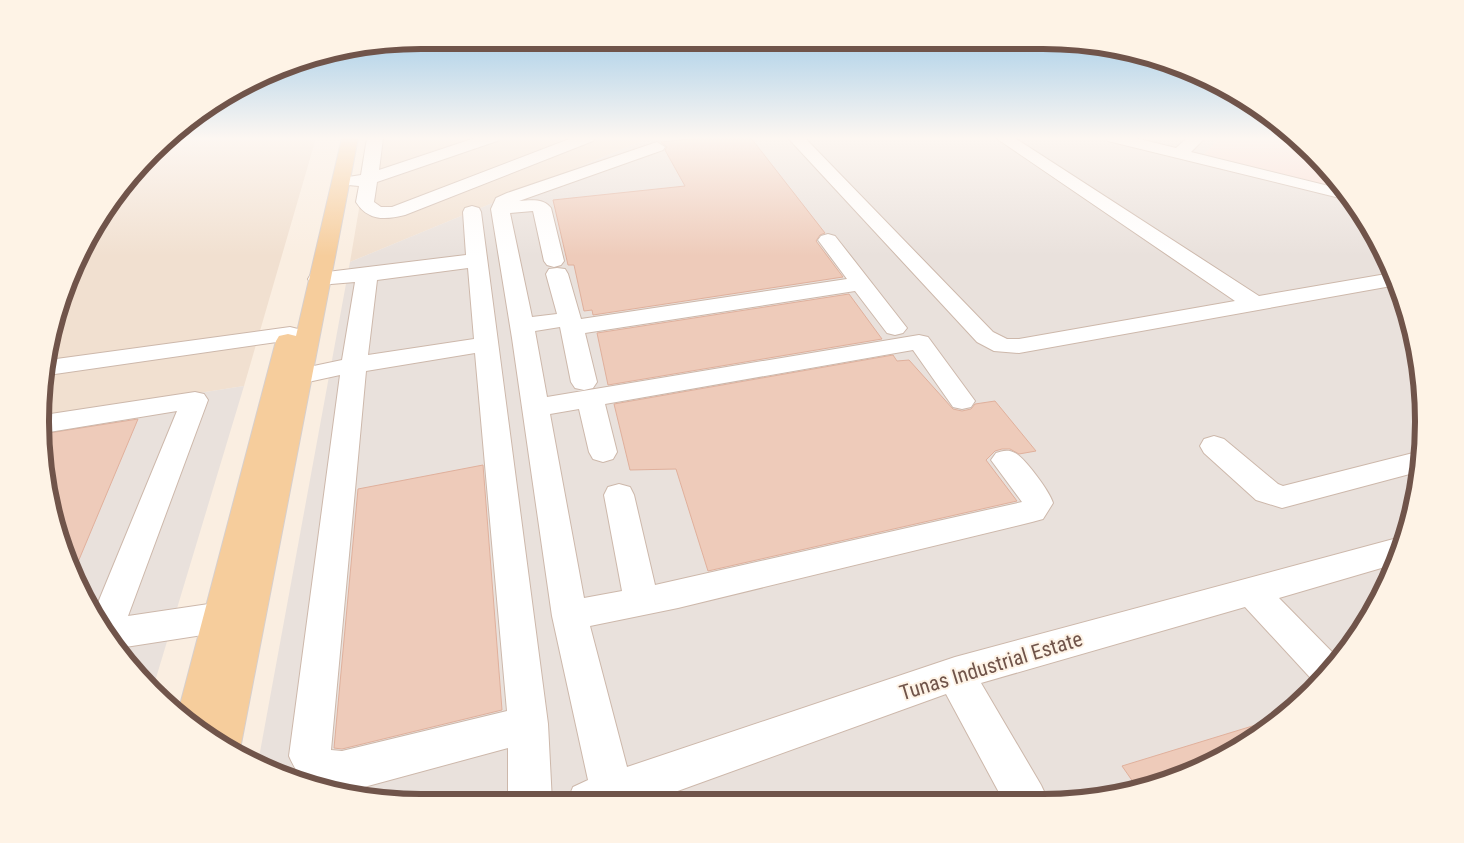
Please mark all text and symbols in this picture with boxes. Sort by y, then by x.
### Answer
street label: Tunas Industrial Estate [897,627,1085,705]

